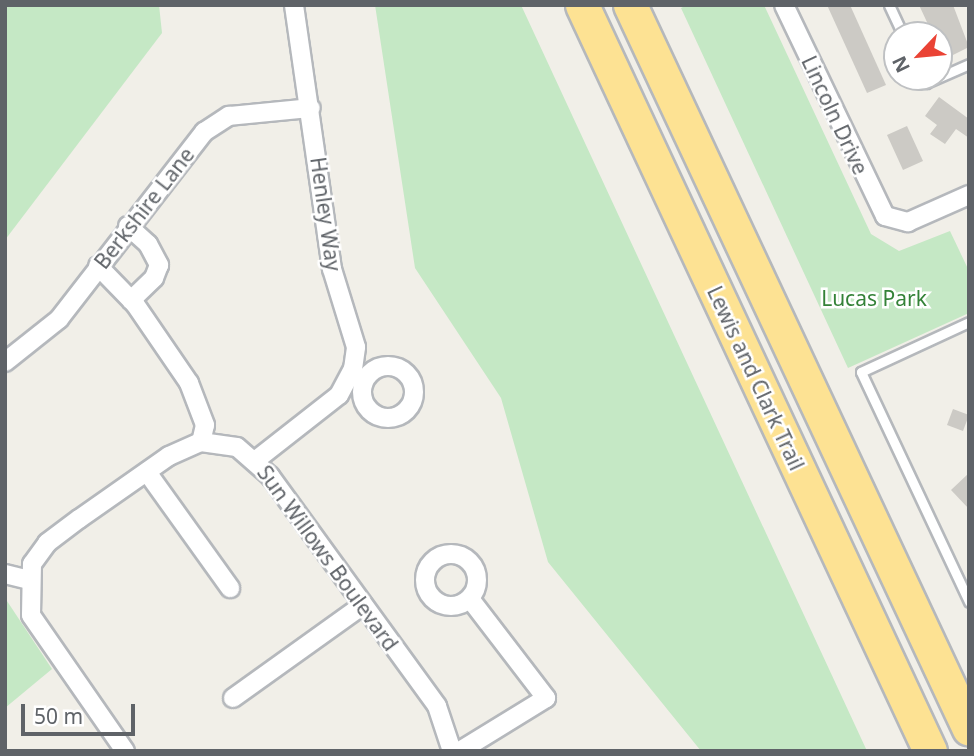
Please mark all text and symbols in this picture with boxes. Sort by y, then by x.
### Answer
north arrow [883,21,953,91]
street label: Lincoln Drive [797,52,873,178]
text: N [886,52,916,77]
street label: Berkshire Lane [89,142,199,274]
street label: Henley Way [306,155,346,273]
street label: Lewis and Clark Trail [702,282,810,474]
park label: Lucas Park [821,285,927,311]
street label: Sun Willows Boulevard [252,460,404,656]
scale bar [24,690,138,734]
text: 50 m [34,702,83,730]

